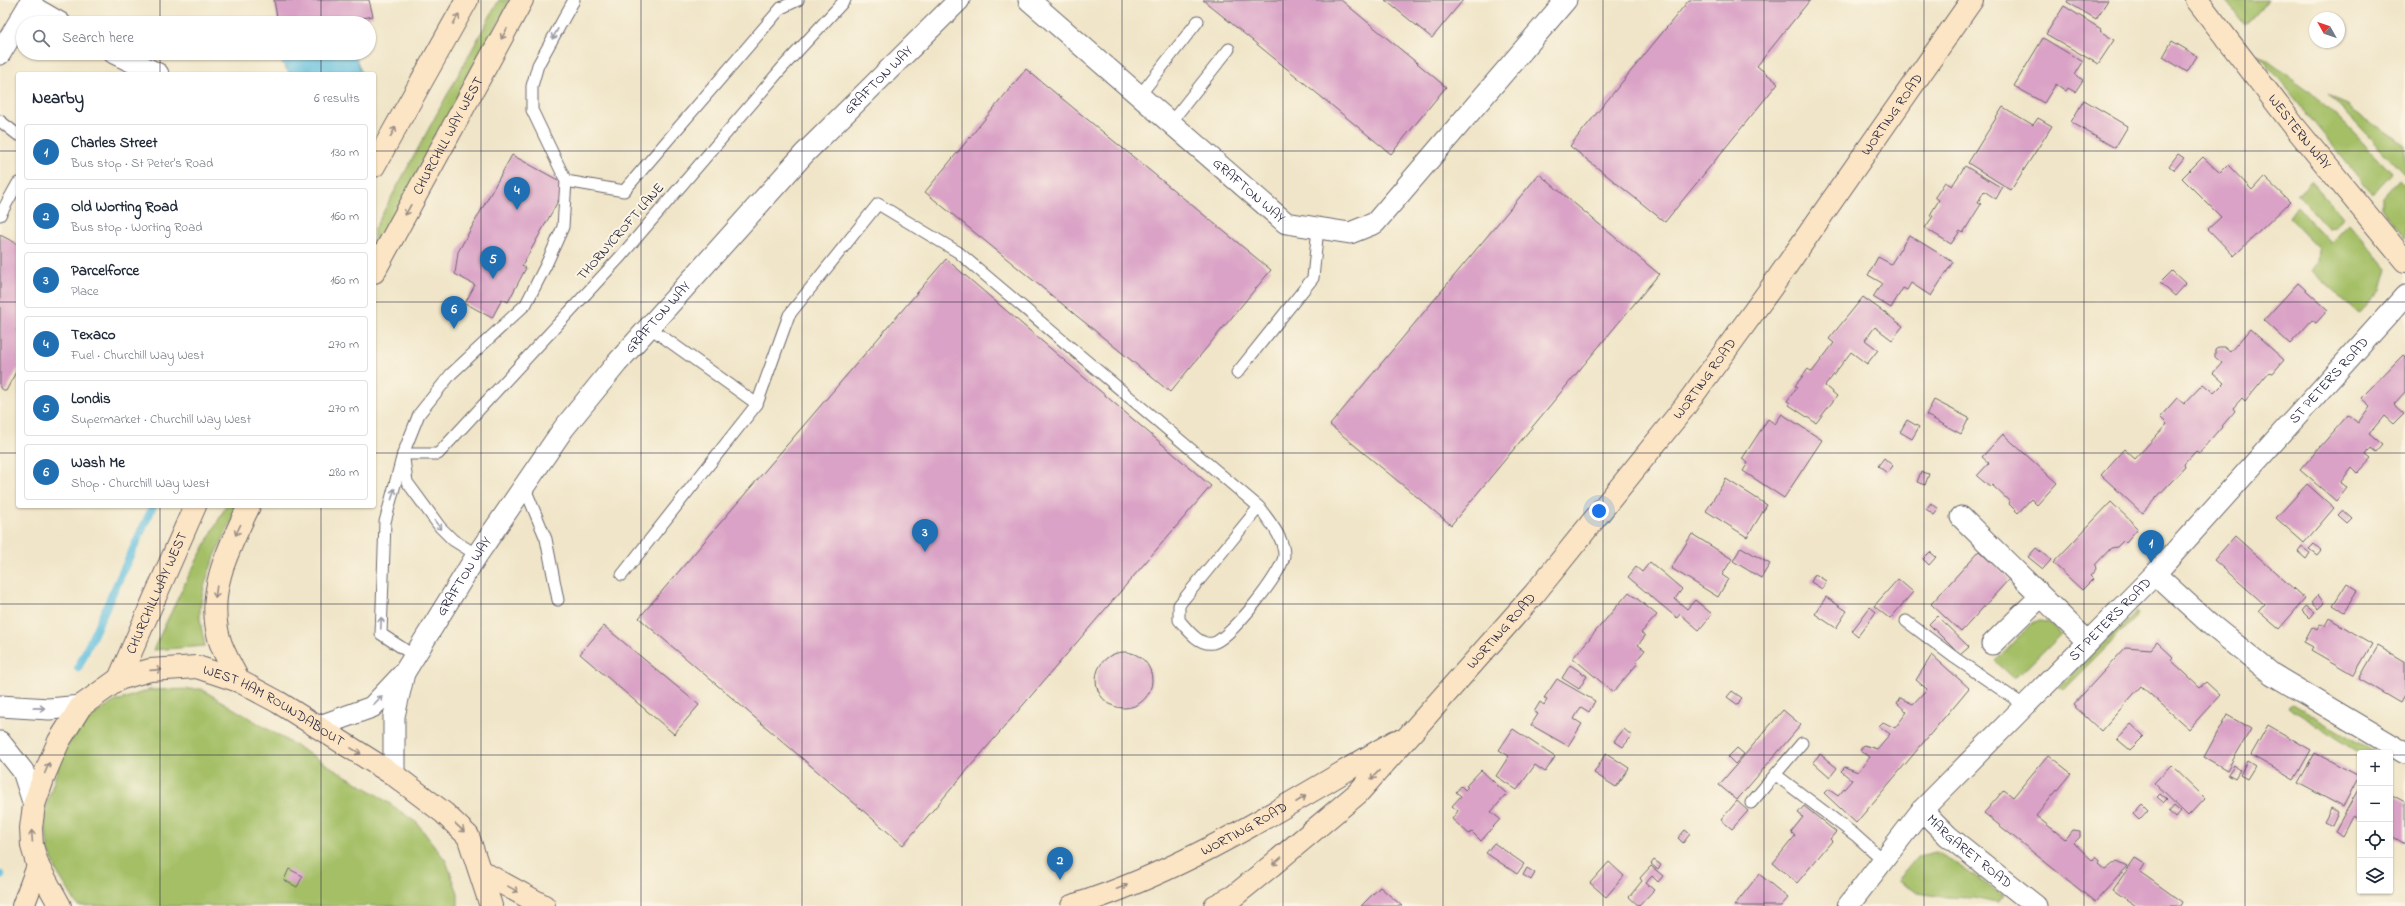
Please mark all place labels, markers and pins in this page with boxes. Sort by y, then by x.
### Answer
pin: 4 [504,177,530,210]
pin: 5 [480,246,506,279]
pin: 6 [441,296,467,329]
pin: 3 [912,519,938,552]
pin: 1 [2138,530,2164,563]
pin: 2 [1047,847,1073,880]

